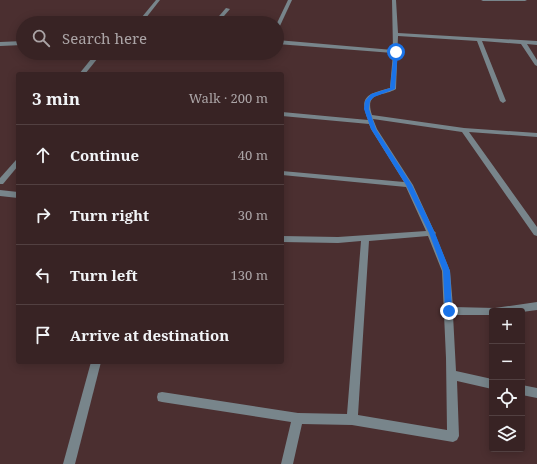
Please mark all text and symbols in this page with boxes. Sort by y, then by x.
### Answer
search box [16,16,284,60]
icon: search [30,27,52,49]
text: Search here [62,28,147,48]
route start [387,43,405,61]
text: 3 min [32,87,80,110]
text: Walk · 200 m [189,89,268,107]
icon: ahead [32,144,54,166]
text: Continue [70,145,139,165]
text: 40 m [238,146,268,164]
icon: right [32,204,54,226]
text: Turn right [70,205,149,225]
text: 30 m [238,206,268,224]
icon: left [32,264,54,286]
text: Turn left [70,265,138,285]
text: 130 m [231,266,268,284]
route end [440,302,458,320]
map controls [489,308,525,452]
button: + [489,308,525,344]
icon: arrive [32,324,54,346]
text: Arrive at destination [70,325,229,345]
button: − [489,344,525,380]
button: locate [489,380,525,416]
button: layers [489,416,525,452]

